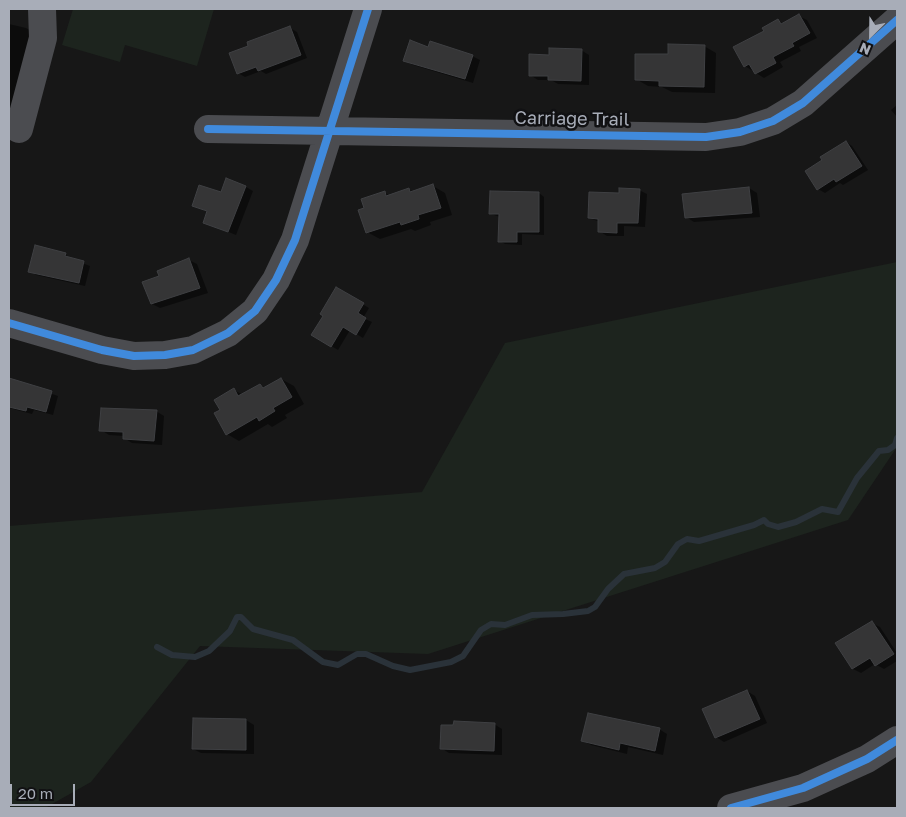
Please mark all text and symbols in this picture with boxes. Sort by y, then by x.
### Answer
north arrow [846,10,896,60]
text: N [857,39,873,59]
street label: Carriage Trail [515,107,629,131]
scale bar [12,774,78,806]
text: 20 m [18,784,53,802]

